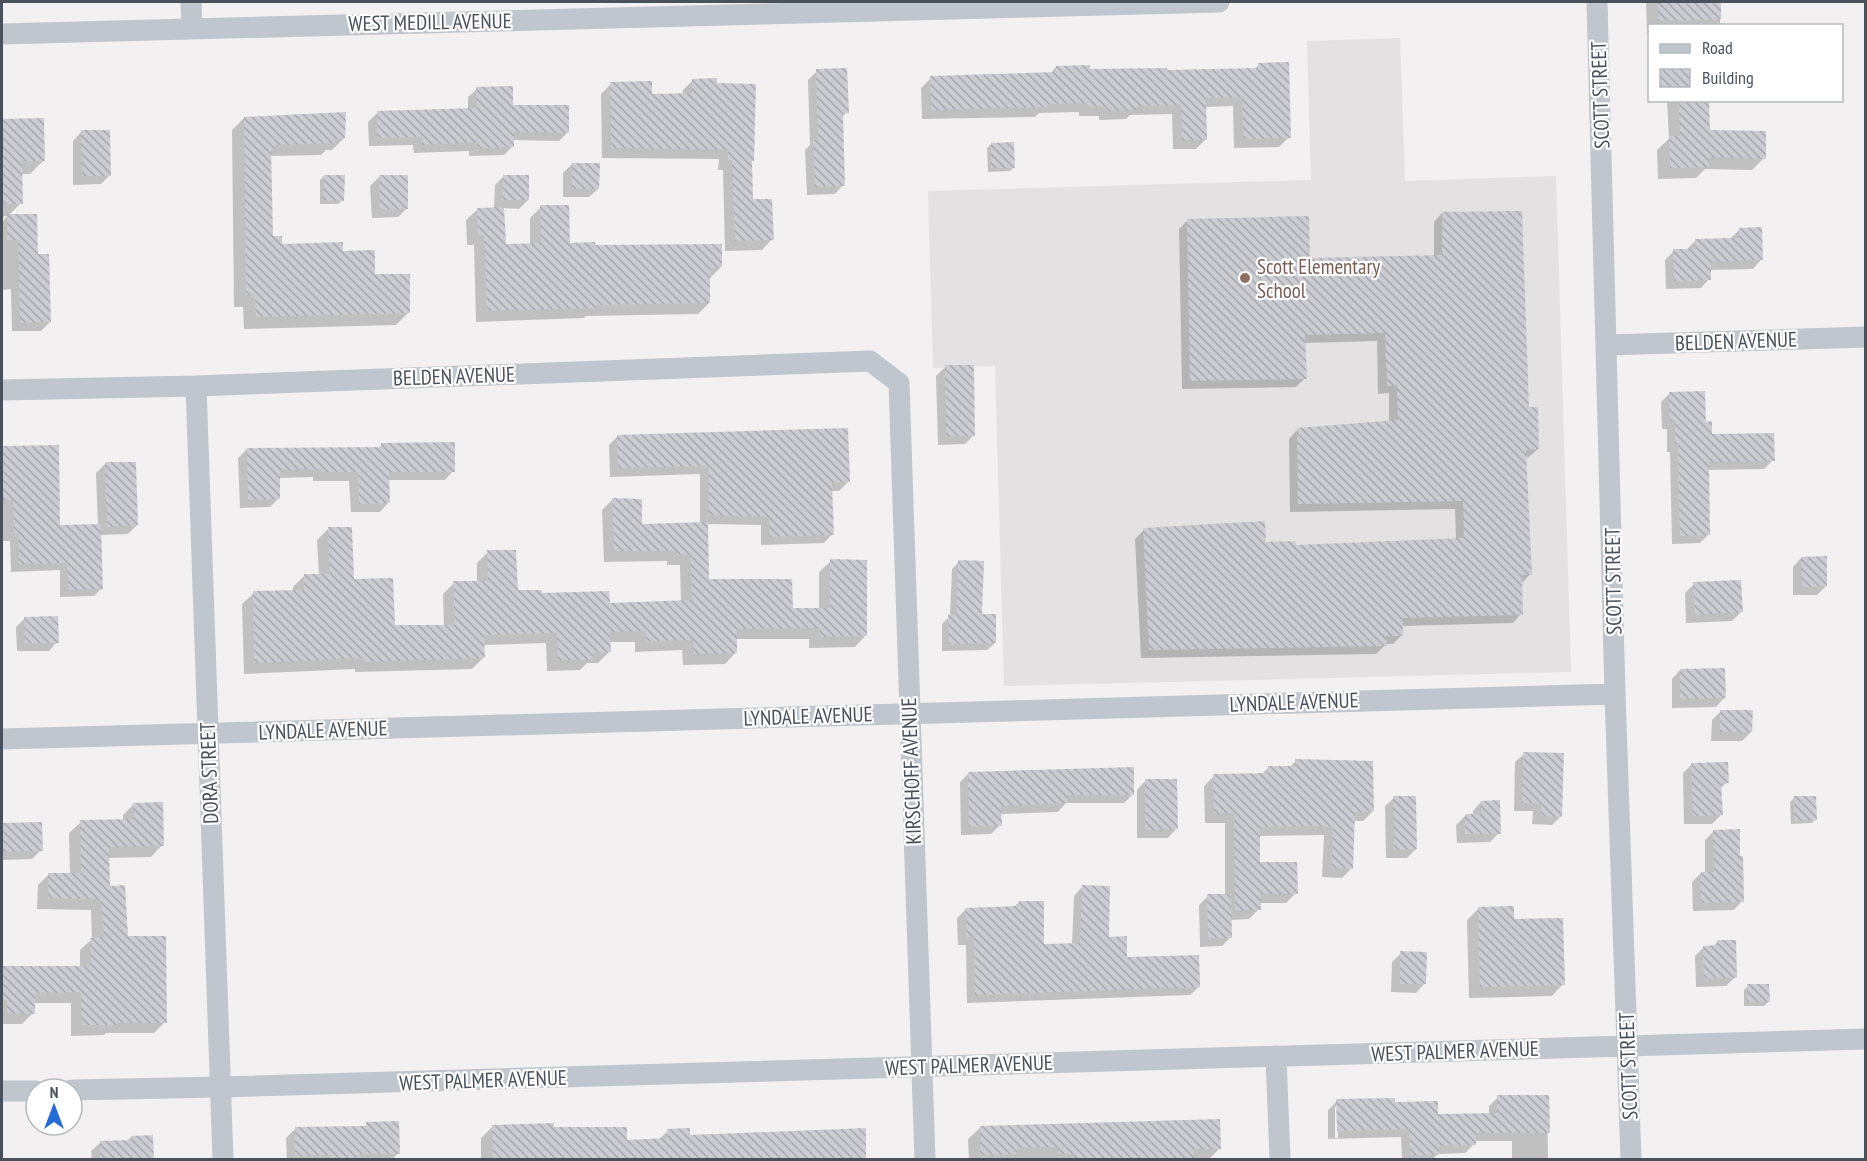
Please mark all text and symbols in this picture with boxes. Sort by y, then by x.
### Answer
street label: WEST MEDILL AVENUE [348,7,512,37]
legend [1648,24,1843,102]
text: Road [1702,36,1733,59]
street label: SCOTT STREET [1585,40,1615,149]
text: Building [1702,66,1754,89]
place label: Scott Elementary School [1257,253,1380,304]
marker: Scott Elementary School [1238,271,1252,285]
street label: BELDEN AVENUE [1675,325,1797,357]
street label: BELDEN AVENUE [393,360,515,392]
street label: SCOTT STREET [1599,526,1627,635]
street label: LYNDALE AVENUE [1229,686,1359,718]
street label: KIRSCHOFF AVENUE [895,697,927,845]
street label: LYNDALE AVENUE [743,700,873,732]
street label: LYNDALE AVENUE [258,714,388,746]
street label: DORA STREET [194,721,224,824]
street label: SCOTT STREET [1613,1011,1643,1120]
street label: WEST PALMER AVENUE [1371,1035,1539,1067]
street label: WEST PALMER AVENUE [885,1049,1053,1081]
street label: WEST PALMER AVENUE [399,1064,567,1096]
north arrow [24,1077,84,1137]
text: N [50,1082,58,1102]

